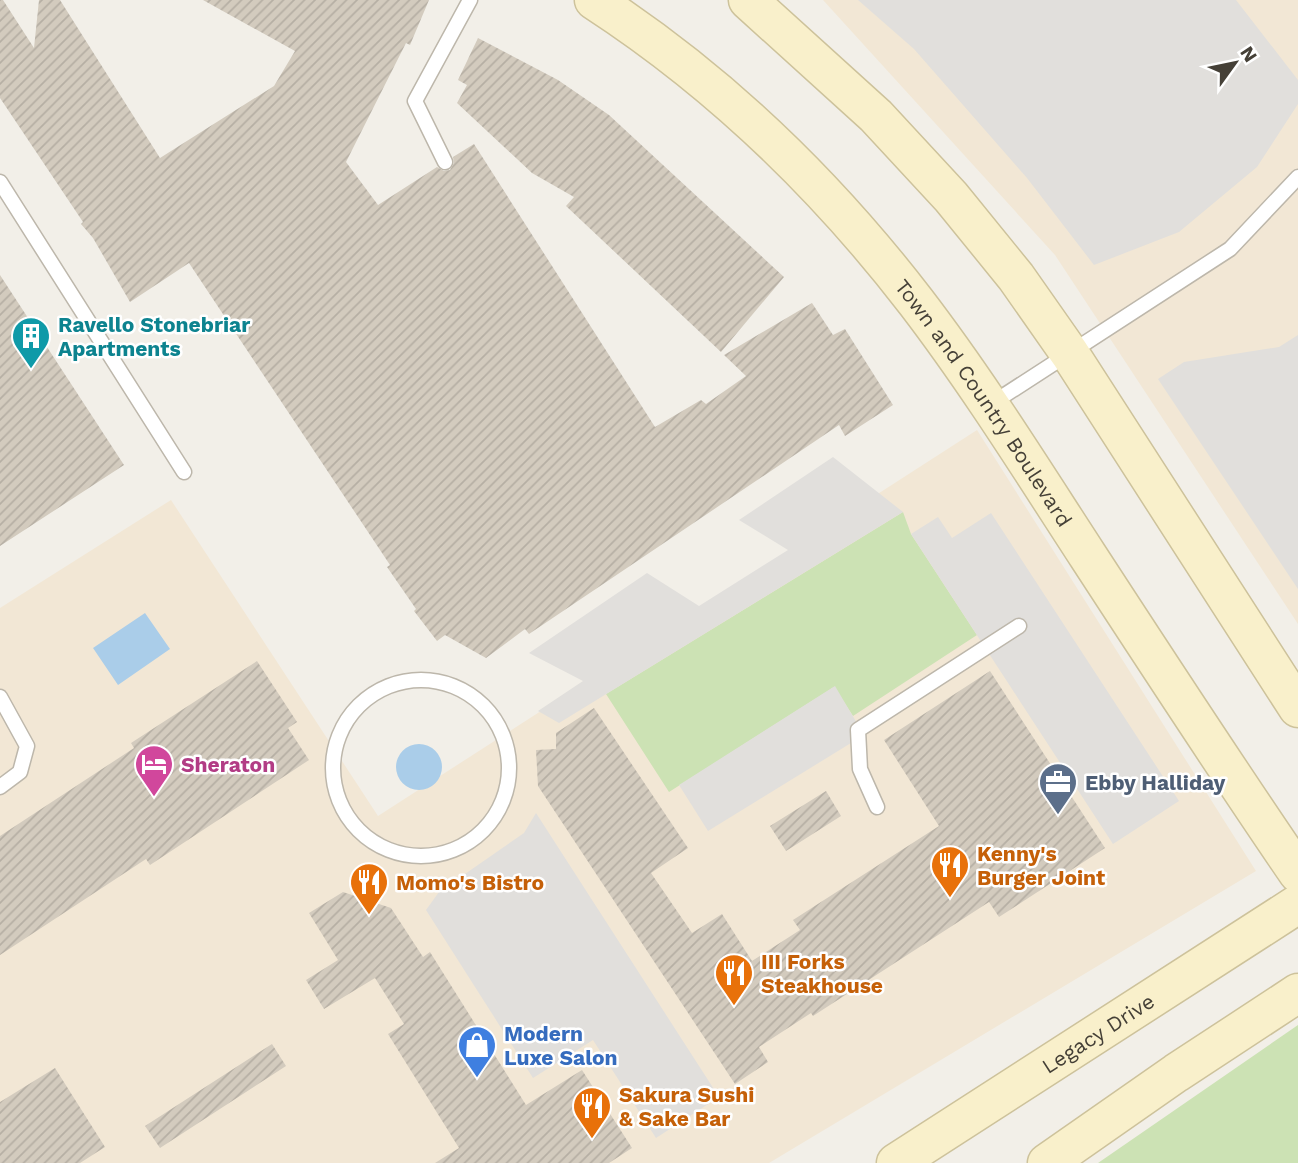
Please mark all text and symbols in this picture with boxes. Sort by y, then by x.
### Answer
north arrow [1200,28,1270,98]
text: N [1235,42,1262,66]
street label: Town and Country Boulevard [890,274,1078,531]
place label: Ravello Stonebriar Apartments [58,312,250,361]
building icon: Ravello Stonebriar Apartments [10,315,52,370]
hotel icon: Sheraton [133,743,175,798]
place label: Sheraton [181,752,275,777]
office icon: Ebby Halliday [1037,761,1079,816]
place label: Ebby Halliday [1085,770,1226,795]
place label: Kenny's Burger Joint [977,841,1105,890]
restaurant icon: Kenny's Burger Joint [929,844,971,899]
restaurant icon: Momo's Bistro [348,861,390,916]
place label: Momo's Bistro [396,870,544,895]
place label: III Forks Steakhouse [761,949,883,998]
restaurant icon: III Forks Steakhouse [713,952,755,1007]
street label: Legacy Drive [1037,988,1159,1078]
place label: Modern Luxe Salon [504,1021,618,1070]
shop icon: Modern Luxe Salon [456,1024,498,1079]
place label: Sakura Sushi & Sake Bar [619,1082,754,1131]
restaurant icon: Sakura Sushi & Sake Bar [571,1085,613,1140]

